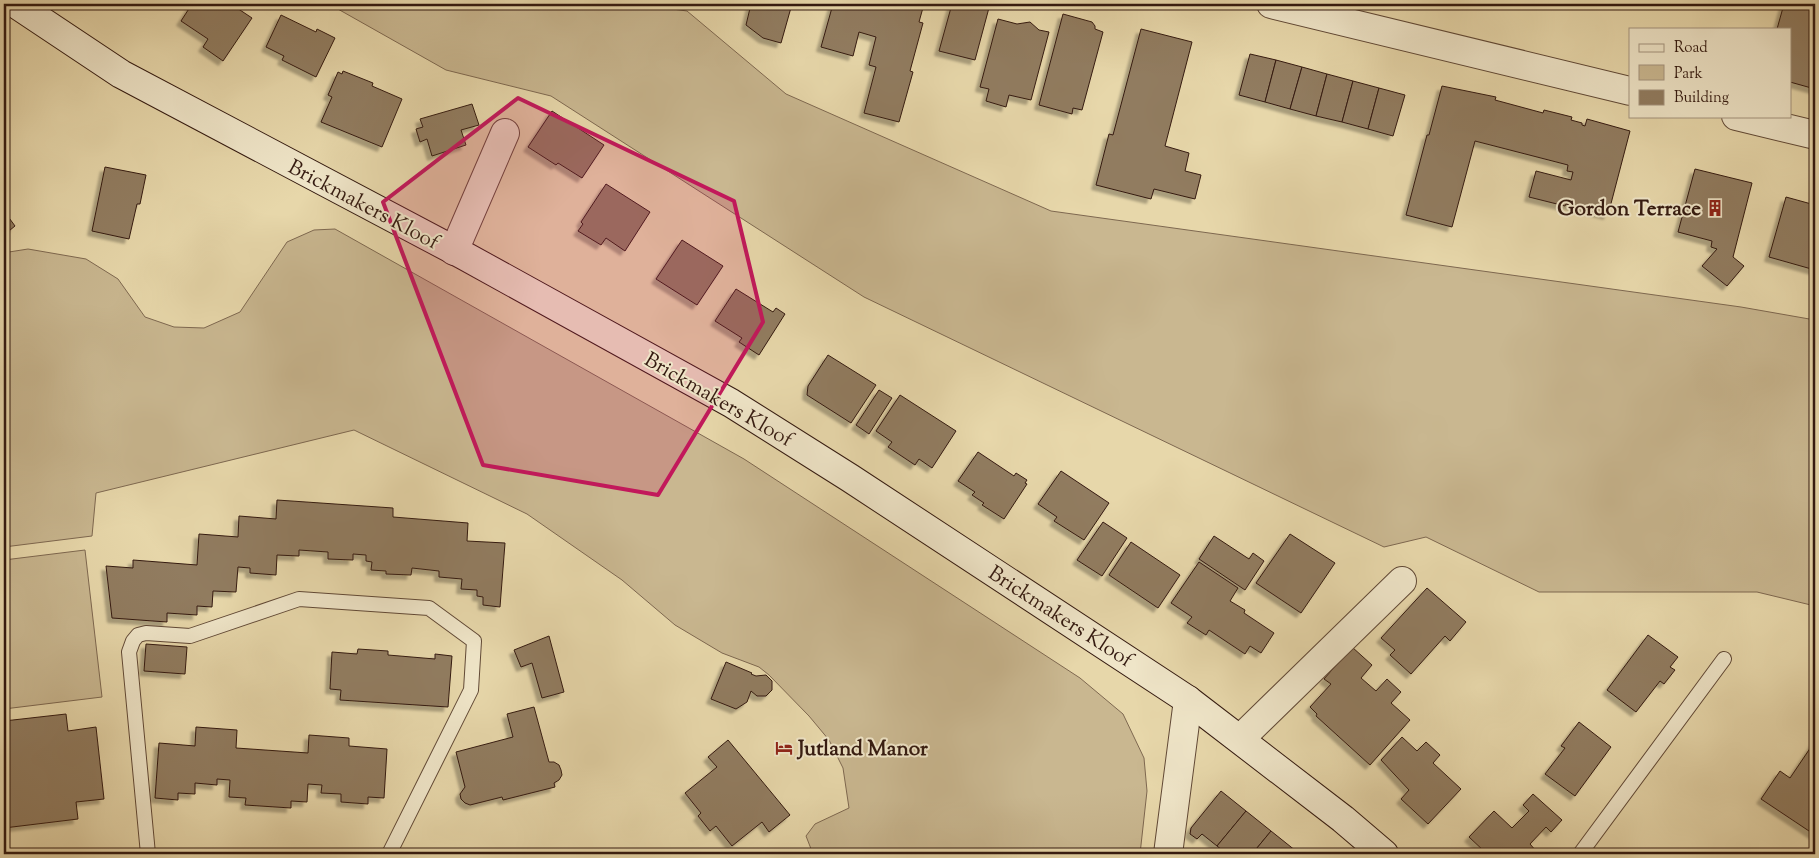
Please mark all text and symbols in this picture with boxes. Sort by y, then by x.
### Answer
legend [1629,28,1792,118]
text: Road [1674,38,1708,59]
text: Park [1674,64,1703,85]
text: Building [1674,88,1729,109]
street label: Brickmakers Kloof [282,153,446,259]
place label: Gordon Terrace [1557,195,1701,225]
building icon: Gordon Terrace [1705,198,1725,218]
street label: Brickmakers Kloof [638,346,799,456]
street label: Brickmakers Kloof [982,560,1140,677]
place label: Jutland Manor [796,735,928,765]
hotel icon: Jutland Manor [774,738,794,758]

